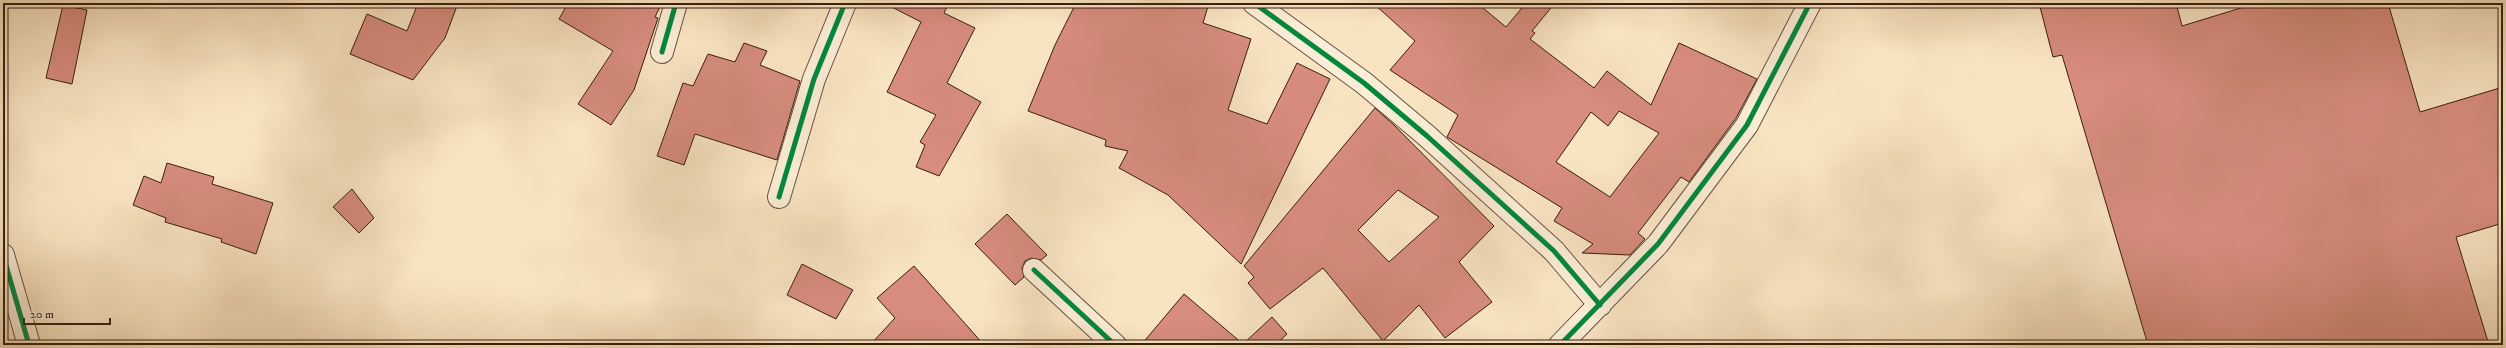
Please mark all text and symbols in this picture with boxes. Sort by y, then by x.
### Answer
scale bar [24,300,110,326]
text: 20 m [30,307,54,322]

